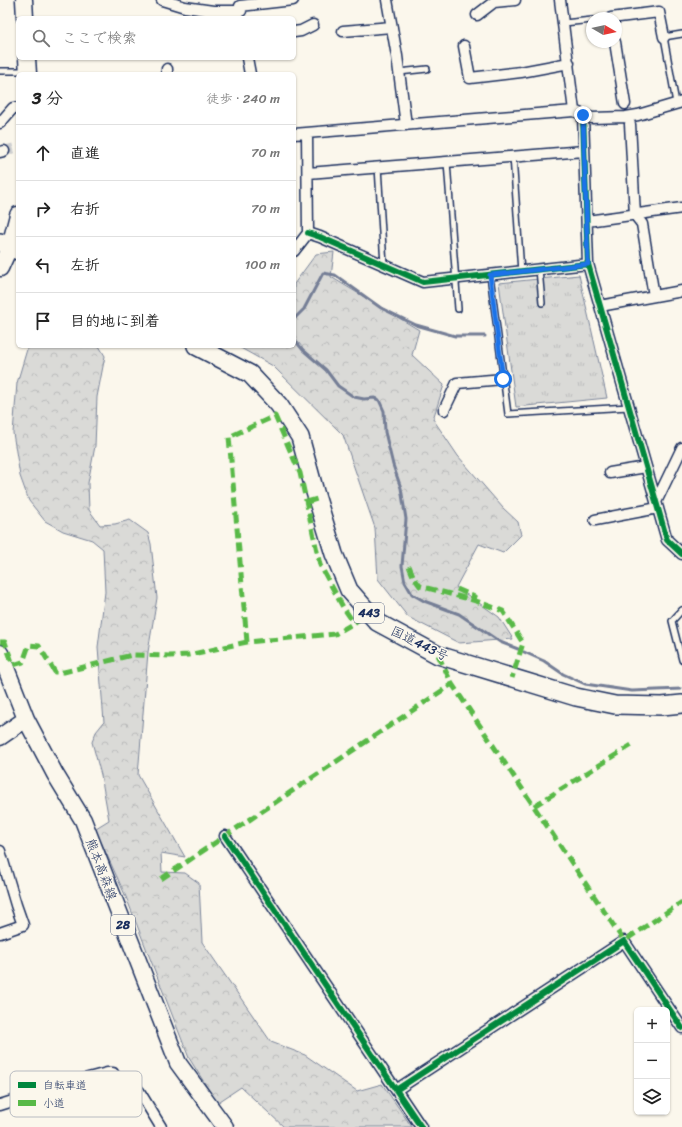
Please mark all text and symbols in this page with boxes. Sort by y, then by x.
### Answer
north arrow [586,12,622,48]
search box [16,16,296,60]
text: ここで検索 [62,25,137,51]
icon: search [30,27,52,49]
text: 3 分 [32,83,63,113]
text: 徒歩 · 240 m [207,87,280,110]
route end [574,106,592,124]
text: 直進 [70,140,100,166]
text: 70 m [251,141,280,164]
icon: ahead [32,142,54,164]
text: 右折 [70,196,100,222]
text: 70 m [251,197,280,220]
icon: right [32,198,54,220]
text: 左折 [70,252,100,278]
text: 100 m [245,253,280,276]
icon: left [32,254,54,276]
text: 目的地に到着 [70,308,160,334]
icon: arrive [32,310,54,332]
route start [494,370,512,388]
road number: 443 [354,603,384,623]
street label: 国道443号 [387,619,453,667]
street label: 熊本高森線 [79,835,124,905]
road number: 28 [111,915,135,935]
map controls [634,1007,670,1115]
button: + [634,1007,670,1043]
button: − [634,1043,670,1079]
legend [10,1071,142,1117]
text: 自転車道 [43,1076,87,1095]
button: layers [634,1079,670,1115]
text: 小道 [43,1094,65,1113]

